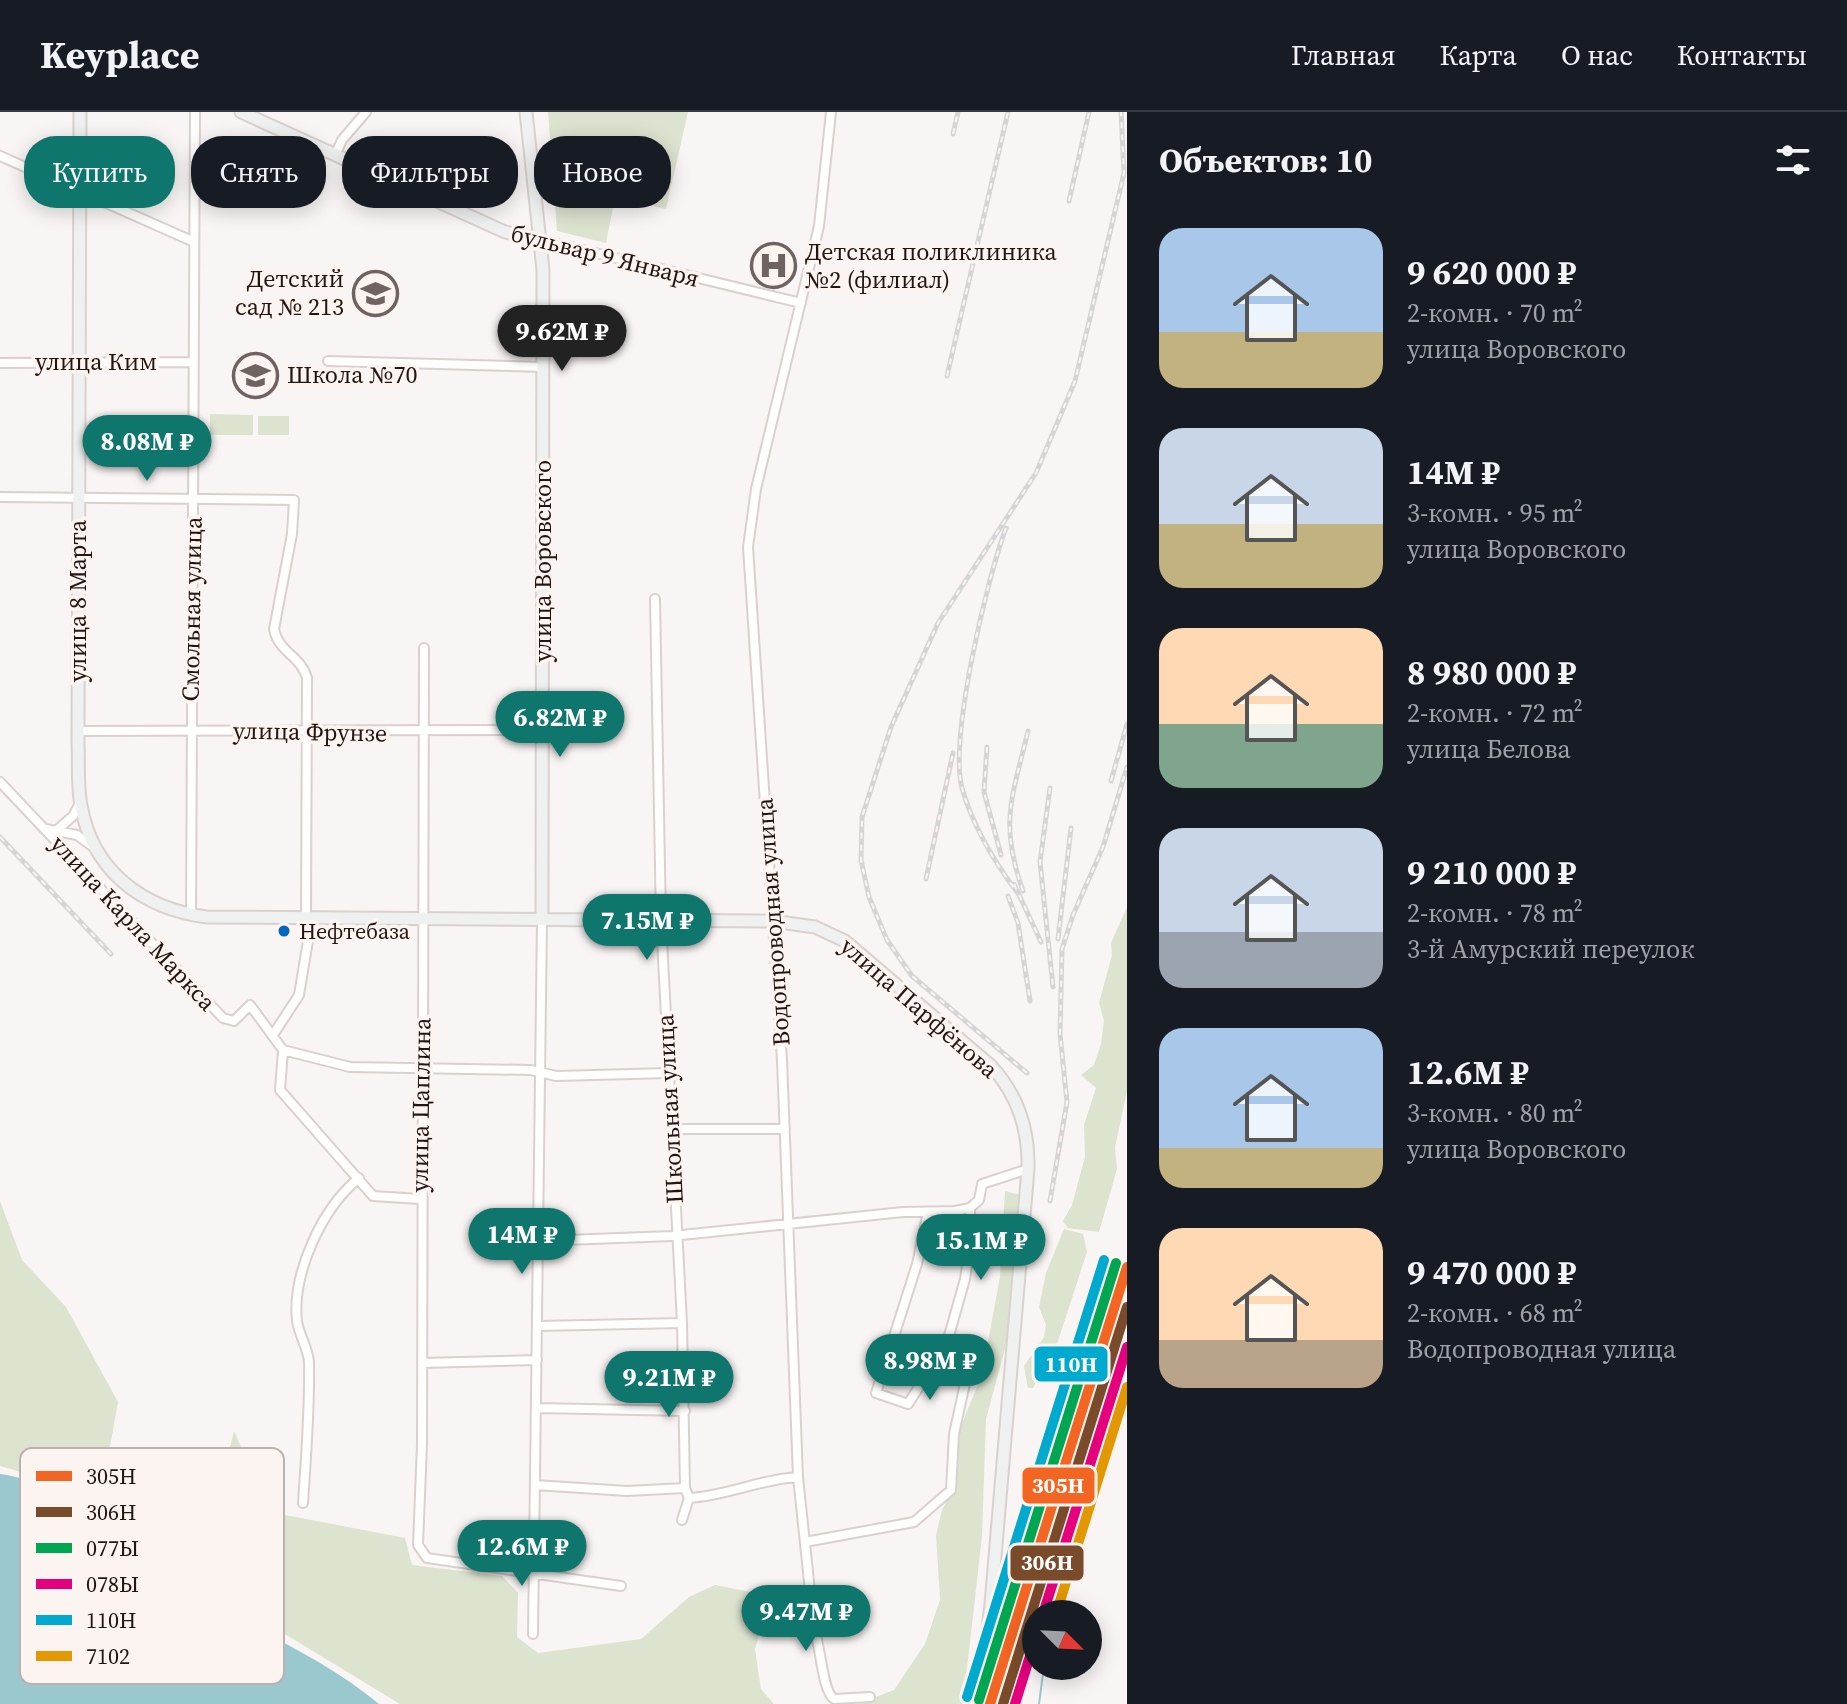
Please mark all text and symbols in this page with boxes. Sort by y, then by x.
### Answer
text: Keyplace [40,29,199,81]
text: Главная [1291,36,1396,74]
text: Карта [1440,36,1517,74]
text: О нас [1561,36,1633,74]
text: Контакты [1677,36,1807,74]
chip: Купить [24,136,175,208]
chip: Снять [191,136,326,208]
chip: Фильтры [342,136,518,208]
chip: Новое [534,136,671,208]
text: Объектов: 10 [1159,137,1373,183]
icon: filters [1771,138,1815,182]
street label: бульвар 9 Января [508,216,703,295]
place label: Детская поликлиника №2 (филиал) [805,235,1057,296]
hospital icon: Детская поликлиника №2 (филиал) [750,242,798,290]
text: 9 620 000 ₽ [1407,249,1576,295]
icon: home [1223,260,1319,356]
place label: Детский сад № 213 [235,262,344,323]
school or university icon: Детский сад № 213 [351,269,399,317]
text: 2-комн. · 70 m² [1407,295,1583,331]
pin: 9.62M ₽ [488,305,636,373]
text: 9.62M ₽ [515,313,609,349]
text: улица Воровского [1407,331,1626,367]
street label: улица Ким [35,345,157,378]
school or university icon: Школа №70 [232,351,280,399]
place label: Школа №70 [287,358,417,391]
pin: 8.08M ₽ [73,415,221,483]
text: 8.08M ₽ [100,423,194,459]
text: 14M ₽ [1407,449,1500,495]
street label: улица Воровского [526,460,559,662]
icon: home [1223,460,1319,556]
text: 3-комн. · 95 m² [1407,495,1583,531]
street label: Смольная улица [173,516,210,702]
street label: улица 8 Марта [61,519,94,682]
text: улица Воровского [1407,531,1626,567]
text: 8 980 000 ₽ [1407,649,1576,695]
icon: home [1223,660,1319,756]
pin: 6.82M ₽ [486,691,634,759]
text: 2-комн. · 72 m² [1407,695,1583,731]
text: 6.82M ₽ [513,699,607,735]
street label: улица Фрунзе [233,714,387,749]
text: улица Белова [1407,731,1571,767]
street label: Водопроводная улица [747,796,798,1047]
street label: улица Карла Маркса [43,828,224,1018]
text: 9 210 000 ₽ [1407,849,1576,895]
icon: home [1223,860,1319,956]
pin: 7.15M ₽ [573,894,721,962]
text: 2-комн. · 78 m² [1407,895,1583,931]
text: 7.15M ₽ [600,902,694,938]
place label: Нефтебаза [299,916,411,946]
marker: Нефтебаза [276,923,292,939]
street label: улица Парфёнова [833,930,1006,1086]
text: 3-й Амурский переулок [1407,931,1695,967]
street label: Школьная улица [648,1013,691,1205]
street label: улица Цаплина [402,1017,439,1193]
text: 12.6M ₽ [1407,1049,1529,1095]
icon: home [1223,1060,1319,1156]
text: 3-комн. · 80 m² [1407,1095,1583,1131]
text: улица Воровского [1407,1131,1626,1167]
pin: 14M ₽ [466,1208,578,1276]
pin: 15.1M ₽ [907,1214,1055,1282]
text: 14M ₽ [486,1216,558,1252]
text: 15.1M ₽ [934,1222,1028,1258]
text: 9 470 000 ₽ [1407,1249,1576,1295]
icon: home [1223,1260,1319,1356]
text: 2-комн. · 68 m² [1407,1295,1583,1331]
text: Водопроводная улица [1407,1331,1676,1367]
pin: 8.98M ₽ [856,1334,1004,1402]
text: 8.98M ₽ [883,1342,977,1378]
line badge: 110Н [1033,1345,1109,1383]
text: 110Н [1045,1349,1097,1379]
pin: 9.21M ₽ [595,1351,743,1419]
text: 9.21M ₽ [622,1359,716,1395]
legend [20,1448,284,1684]
text: 305Н [86,1461,136,1491]
line badge: 305Н [1021,1466,1096,1505]
text: 305Н [1032,1470,1084,1500]
text: 306Н [86,1497,136,1527]
pin: 12.6M ₽ [448,1520,596,1588]
text: 12.6M ₽ [475,1528,569,1564]
text: 077Ы [86,1533,139,1563]
line badge: 306Н [1009,1544,1085,1582]
text: 306Н [1021,1547,1073,1577]
text: 078Ы [86,1569,139,1599]
pin: 9.47M ₽ [732,1585,880,1653]
text: 9.47M ₽ [759,1593,853,1629]
north arrow [1022,1600,1102,1680]
map controls [1022,1600,1102,1680]
text: 110Н [86,1605,136,1635]
text: 7102 [86,1641,130,1671]

